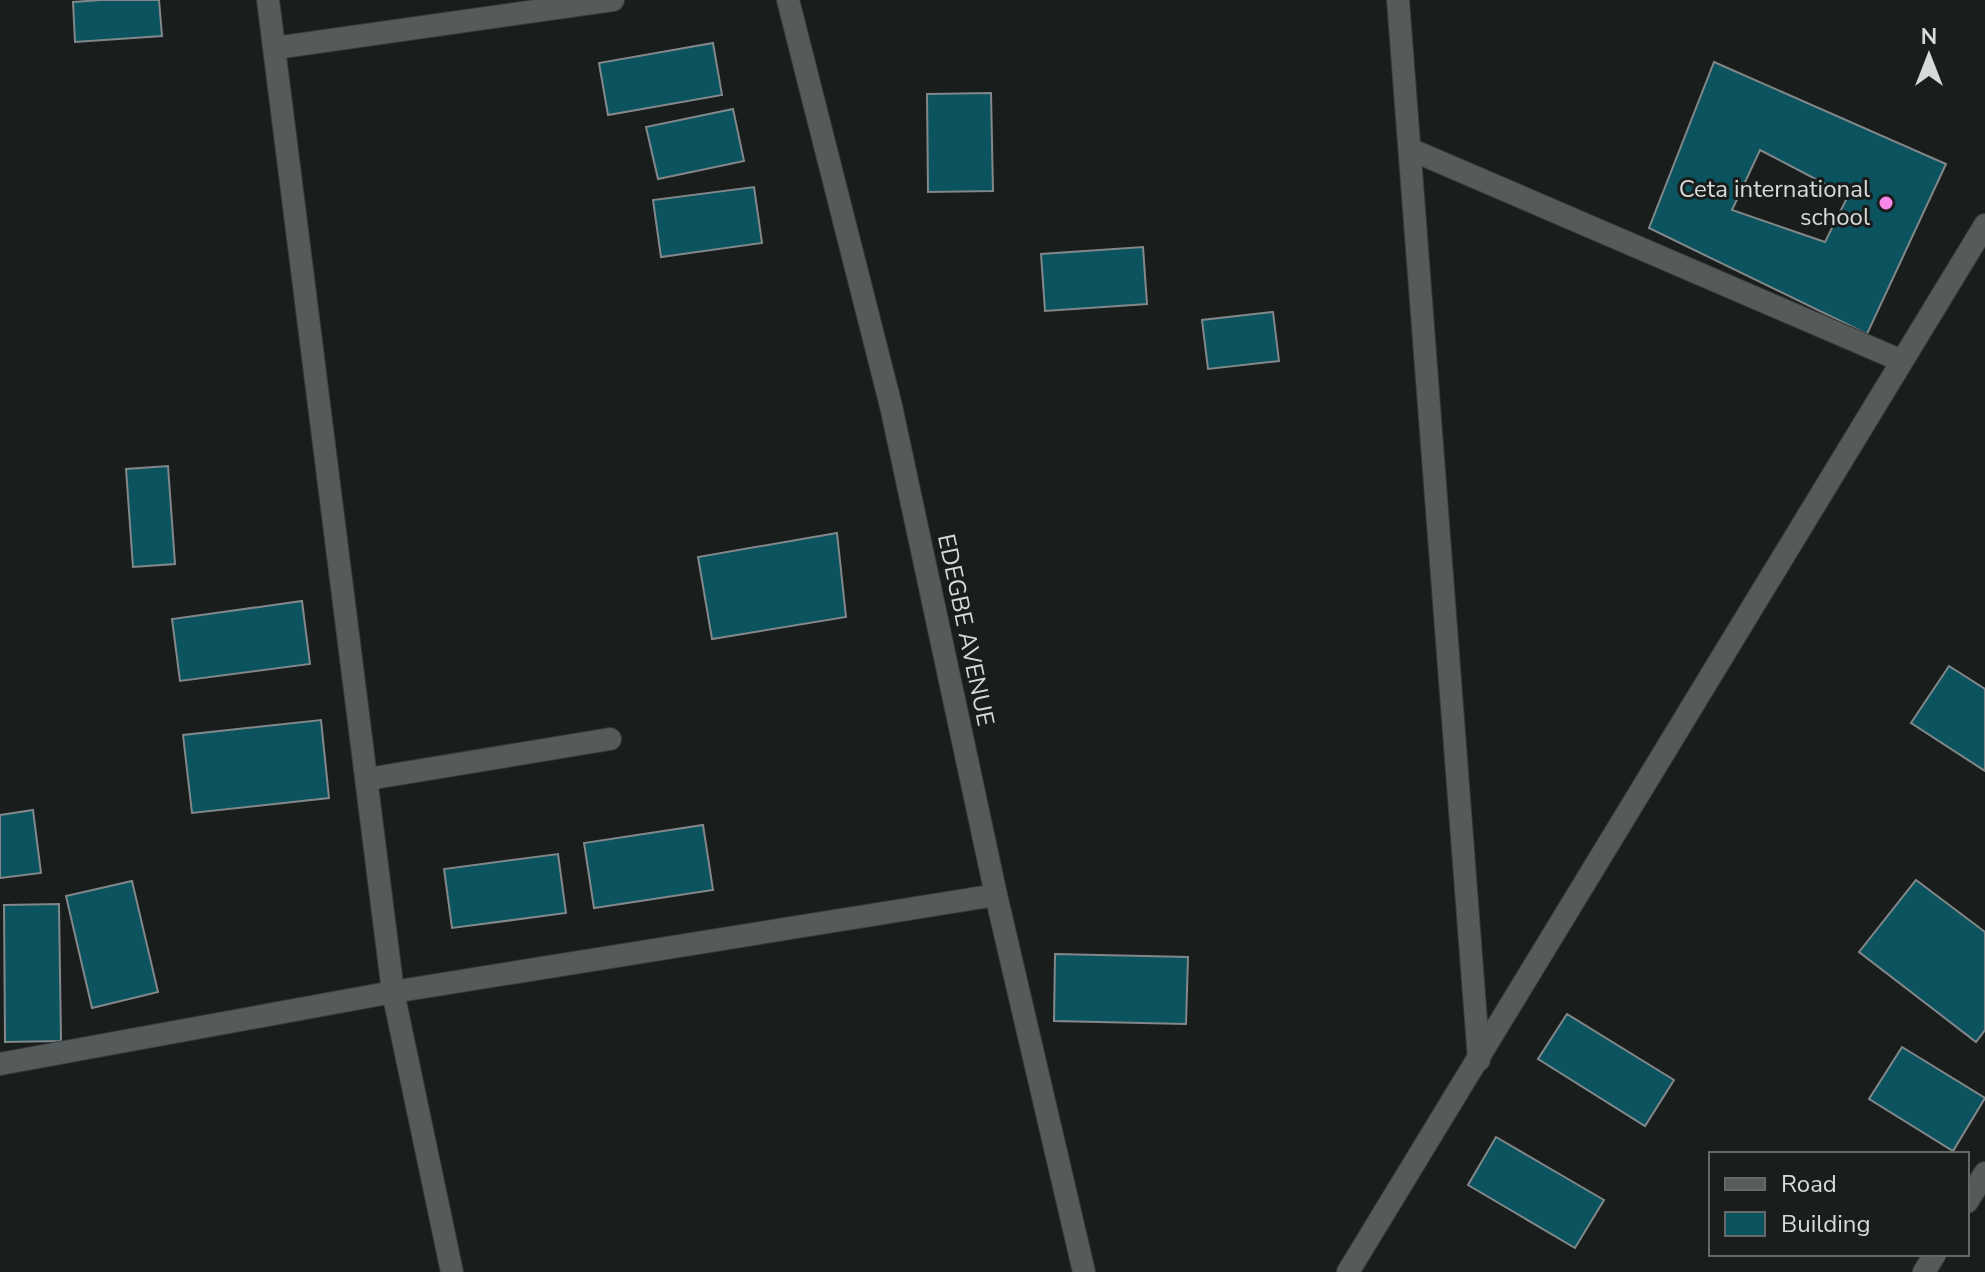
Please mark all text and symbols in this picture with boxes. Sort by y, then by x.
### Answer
north arrow [1889,16,1969,96]
text: N [1921,22,1937,52]
place label: Ceta international school [1679,173,1870,233]
marker: Ceta international school [1877,194,1895,212]
street label: EDEGBE AVENUE [930,531,1002,729]
legend [1709,1152,1969,1256]
text: Road [1781,1168,1837,1200]
text: Building [1781,1208,1871,1240]

